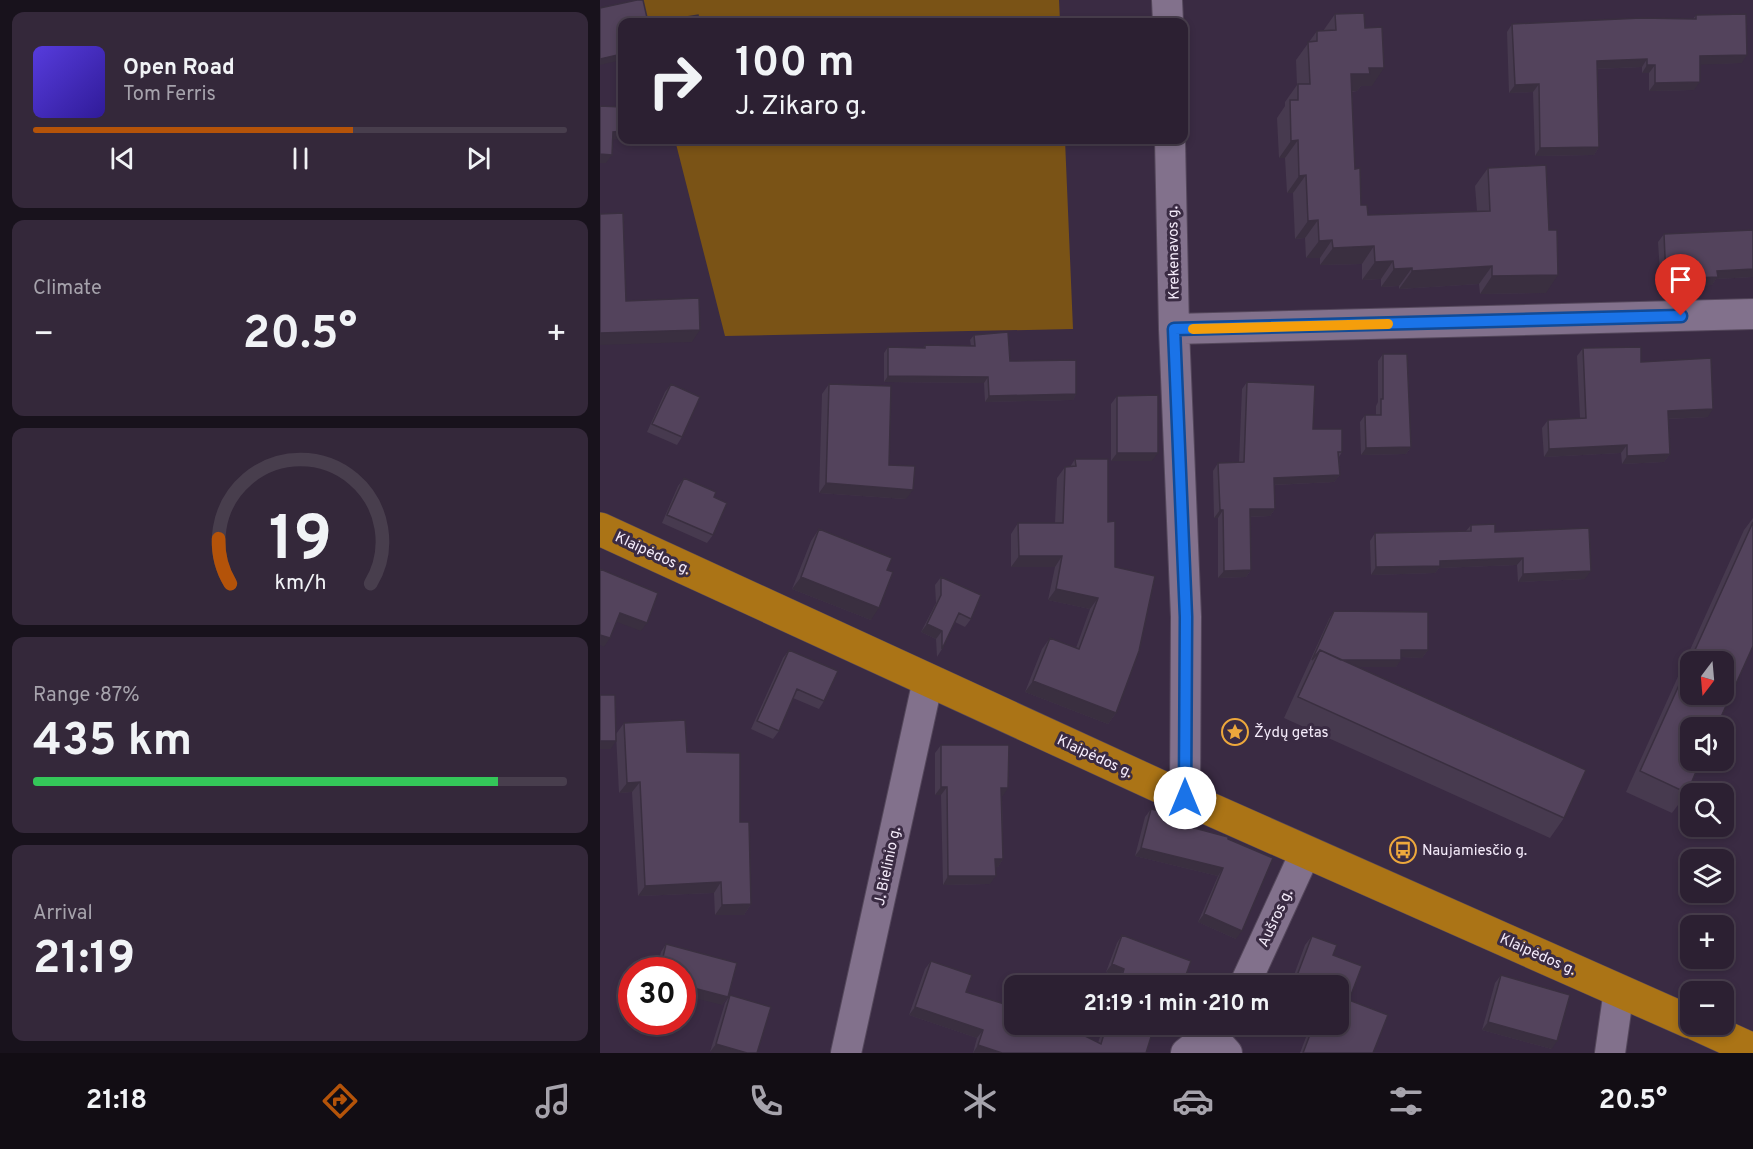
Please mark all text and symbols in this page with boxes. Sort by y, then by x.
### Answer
text: 100 m [735,38,854,91]
icon: right [636,42,714,120]
text: Open Road [123,55,235,82]
text: Tom Ferris [123,82,216,108]
text: J. Zikaro g. [735,90,866,124]
icon: previous [106,142,139,175]
icon: pause [284,142,317,175]
icon: next [462,142,495,175]
street label: Krekenavos g. [1164,206,1185,300]
pin [1655,254,1706,316]
icon: arrive [1664,263,1697,296]
text: Climate [33,276,102,302]
text: 20.5° [243,307,357,364]
text: − [33,315,54,357]
text: + [546,315,567,357]
text: 19 [268,503,332,582]
street label: Klaipėdos g. [611,529,693,580]
text: km/h [274,570,326,597]
north arrow [1680,651,1734,705]
map controls [1680,651,1734,1035]
text: Range · 87% [33,683,140,709]
text: 435 km [33,714,192,771]
place icon: Žydų getas [1220,717,1250,747]
button: sound [1680,717,1734,771]
place label: Žydų getas [1254,723,1329,743]
street label: Klaipėdos g. [1053,732,1135,783]
position arrow [1153,766,1217,830]
button: search [1680,783,1734,837]
street label: J. Bielinio g. [871,825,906,907]
bus stop icon: Naujamiesčio g. [1388,835,1418,865]
place label: Naujamiesčio g. [1422,842,1527,861]
button: layers [1680,849,1734,903]
street label: Aušros g. [1255,887,1298,951]
text: Arrival [33,901,93,927]
button: + [1680,915,1734,969]
street label: Klaipėdos g. [1496,930,1579,981]
text: 21:19 [33,932,135,989]
speed limit sign: 30 [618,957,696,1035]
button: − [1680,981,1734,1035]
text: 21:19 · 1 min · 210 m [1083,991,1270,1018]
icon: directions [319,1080,361,1122]
icon: music [532,1080,574,1122]
icon: phone [745,1080,787,1122]
icon: climate [959,1080,1001,1122]
icon: car [1172,1080,1214,1122]
icon: filters [1385,1080,1427,1122]
text: 21:18 [86,1084,147,1118]
text: 20.5° [1599,1084,1667,1118]

